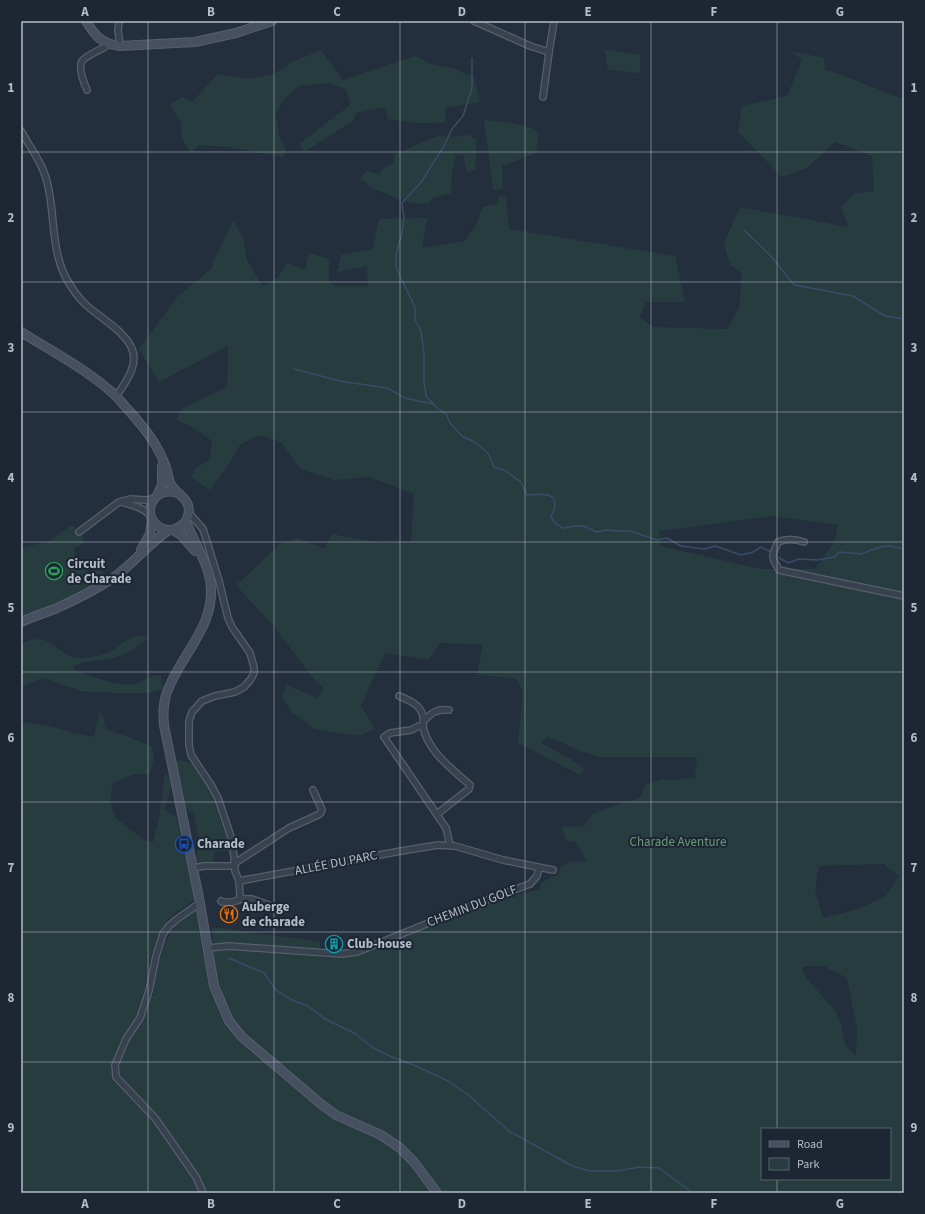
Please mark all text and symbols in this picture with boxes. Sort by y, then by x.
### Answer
text: A [80,3,89,21]
text: B [207,3,215,21]
text: C [333,3,341,21]
text: D [458,3,466,21]
text: E [584,3,592,21]
text: F [711,3,718,21]
text: G [836,3,844,21]
text: 1 [8,79,15,97]
text: 1 [911,79,918,97]
text: 2 [8,209,15,227]
text: 2 [911,209,918,227]
text: 3 [8,339,15,357]
text: 3 [911,339,918,357]
text: 4 [8,469,15,487]
text: 4 [911,469,918,487]
place label: Circuit de Charade [67,555,132,588]
sports icon: Circuit de Charade [44,561,64,581]
text: 5 [8,599,15,617]
text: 5 [911,599,918,617]
text: 6 [8,729,15,747]
text: 6 [911,729,918,747]
park label: Charade Aventure [630,833,726,851]
bus stop icon: Charade [174,834,194,854]
place label: Charade [197,835,245,853]
street label: ALLÉE DU PARC [293,846,379,880]
text: 7 [8,859,15,877]
text: 7 [911,859,918,877]
street label: CHEMIN DU GOLF [424,880,520,931]
place label: Auberge de charade [241,898,305,931]
restaurant icon: Auberge de charade [219,904,239,924]
building icon: Club-house [324,934,344,954]
place label: Club-house [347,935,412,953]
text: 8 [8,989,15,1007]
text: 8 [911,989,918,1007]
text: 9 [8,1119,15,1137]
text: 9 [911,1119,918,1137]
legend [761,1128,891,1180]
text: Road [797,1136,823,1153]
text: Park [797,1156,819,1173]
text: A [80,1195,89,1213]
text: B [207,1195,215,1213]
text: C [333,1195,341,1213]
text: D [458,1195,466,1213]
text: E [584,1195,592,1213]
text: F [711,1195,718,1213]
text: G [836,1195,844,1213]

